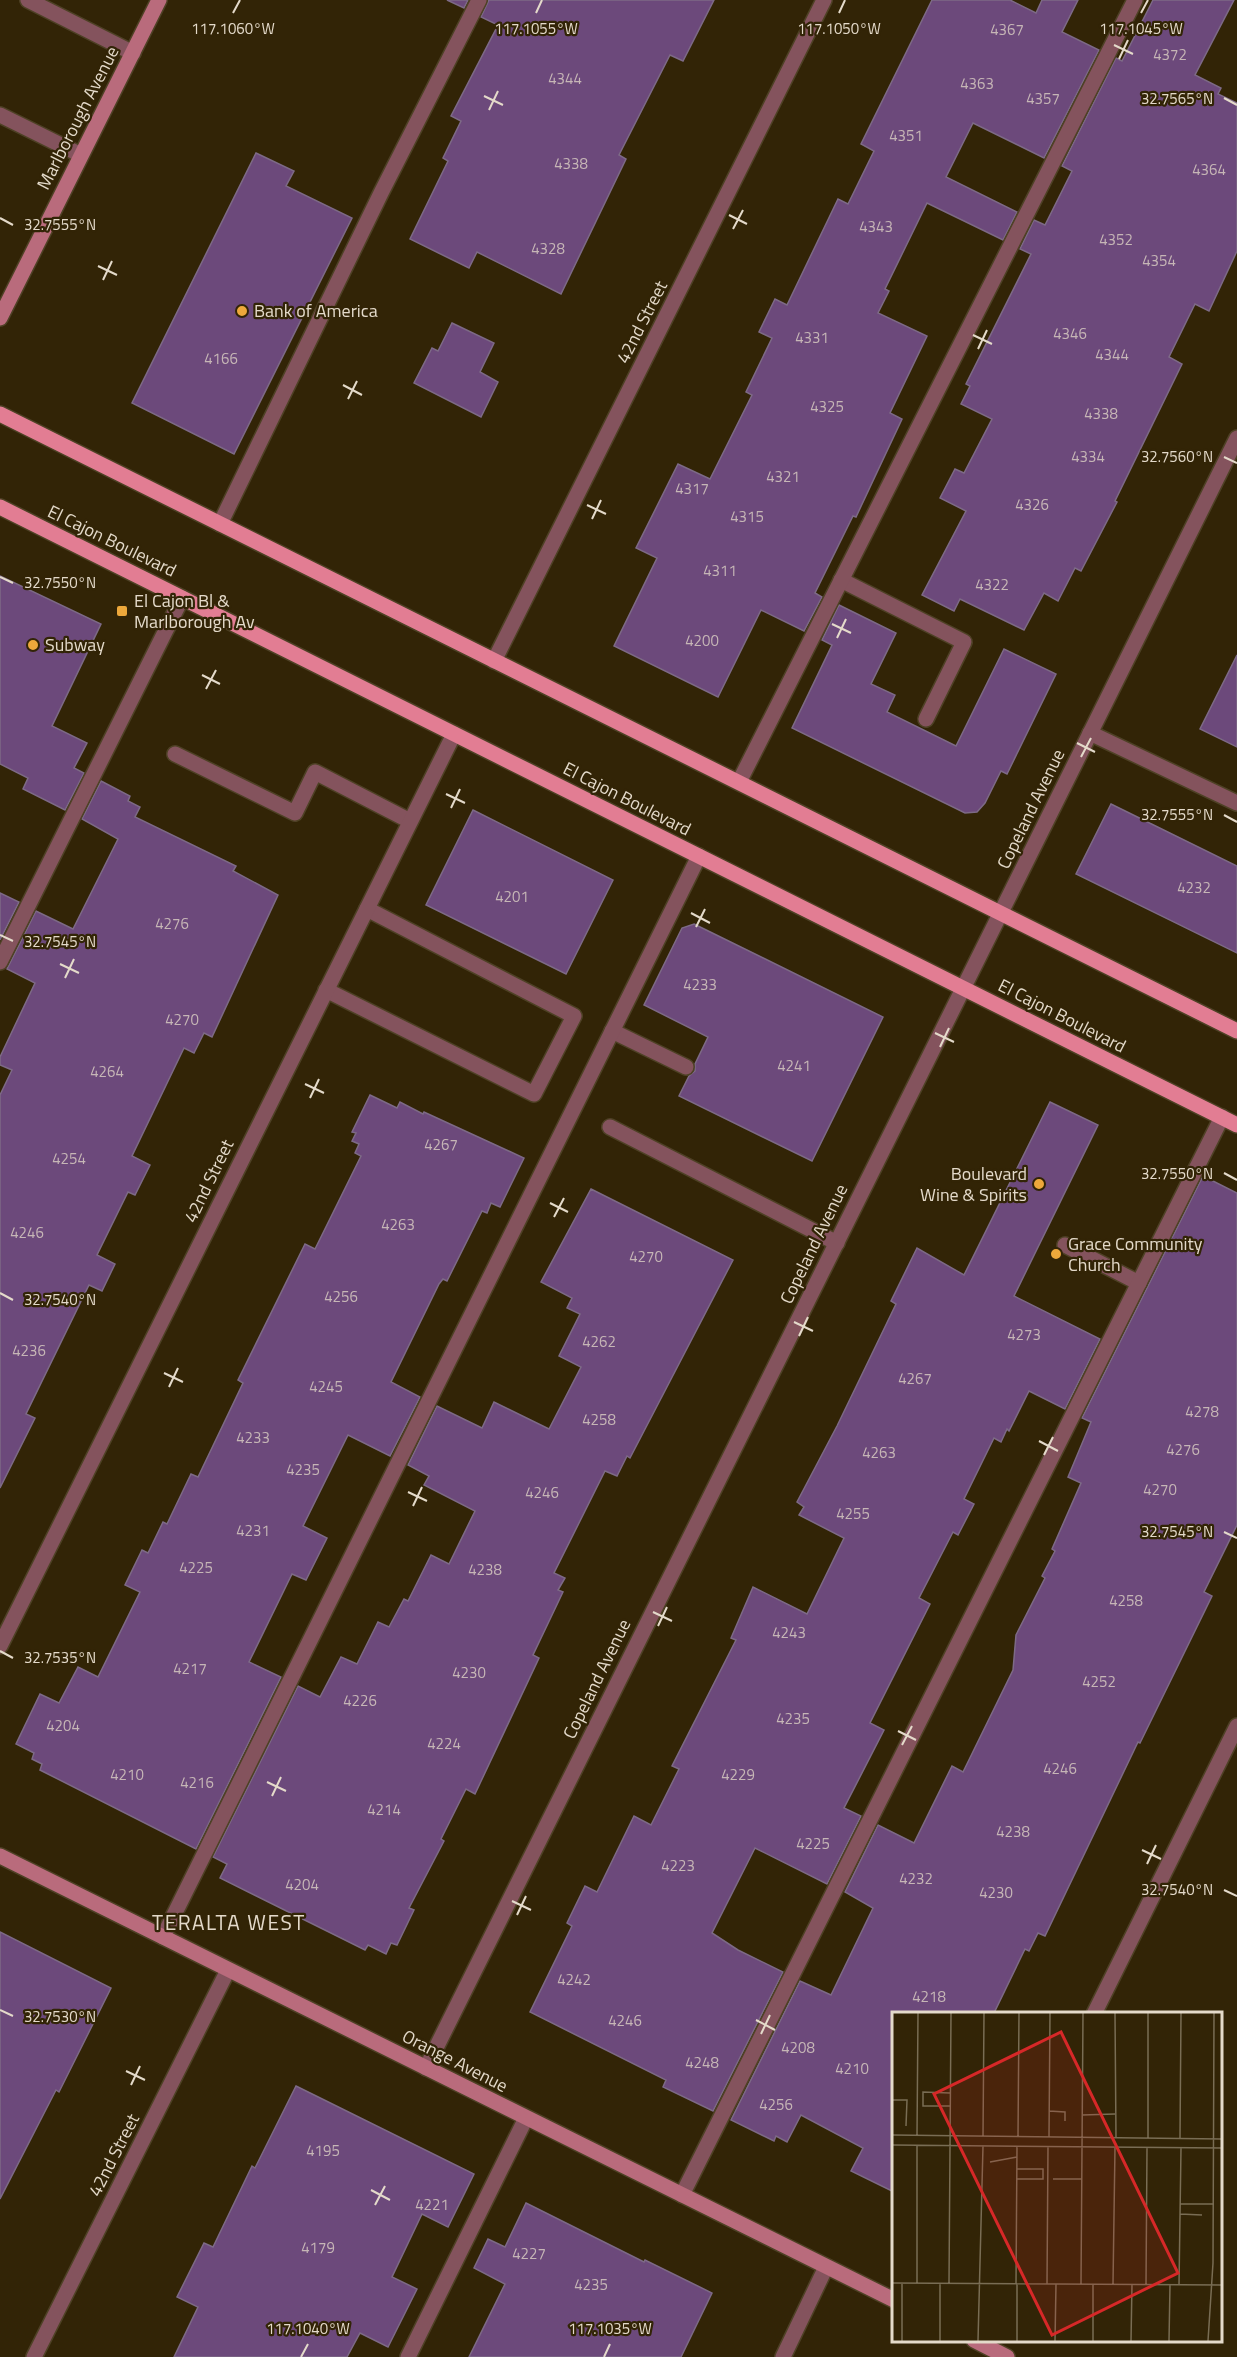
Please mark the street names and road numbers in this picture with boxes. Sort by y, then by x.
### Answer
street label: Marlborough Avenue [30,41,125,194]
street label: 42nd Street [609,275,674,368]
street label: El Cajon Boulevard [43,498,181,583]
street label: Copeland Avenue [990,744,1071,873]
street label: El Cajon Boulevard [559,755,696,842]
street label: El Cajon Boulevard [994,972,1131,1059]
street label: 42nd Street [177,1134,241,1227]
street label: Copeland Avenue [773,1179,854,1308]
street label: Copeland Avenue [556,1614,637,1743]
street label: Orange Avenue [398,2022,513,2099]
street label: 42nd Street [81,2108,146,2201]

